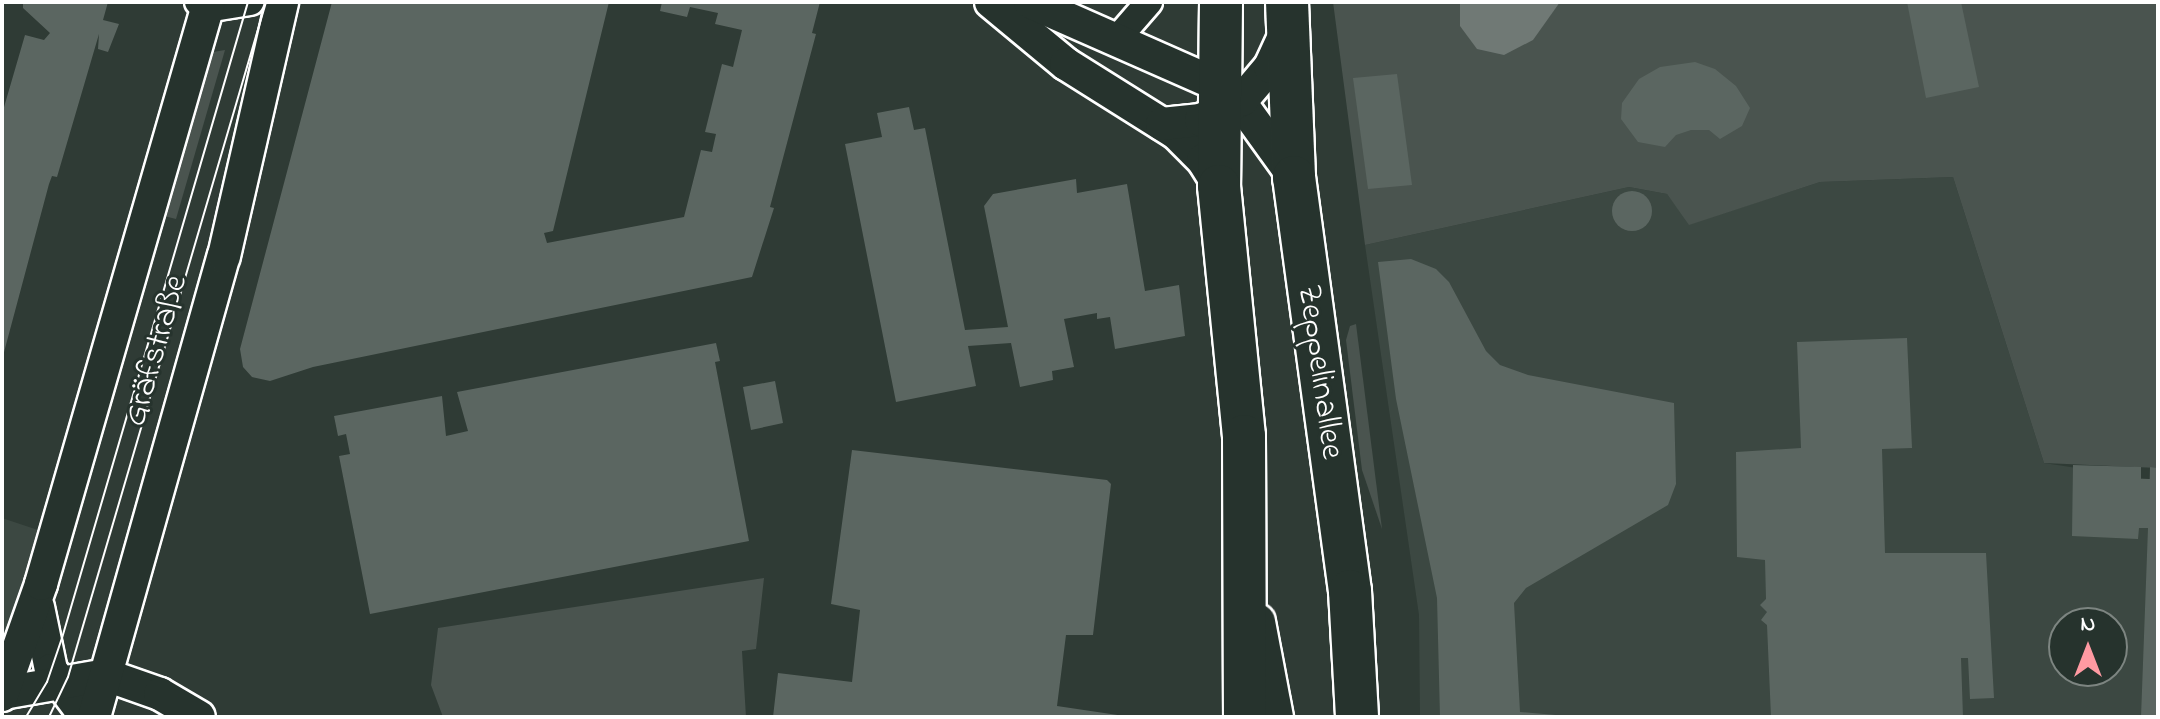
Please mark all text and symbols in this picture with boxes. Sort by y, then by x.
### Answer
street label: Gräfstraße [116,271,198,431]
street label: Zeppelinallee [1287,282,1351,462]
north arrow [2048,607,2128,687]
text: N [2081,609,2095,641]

